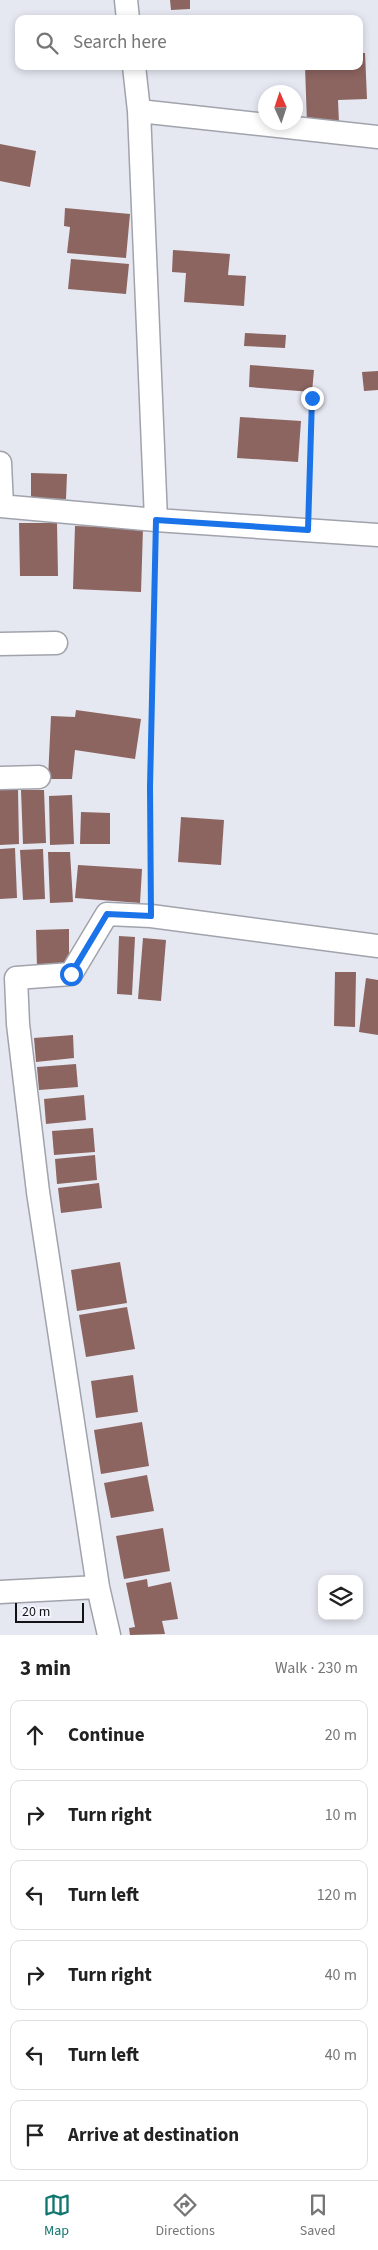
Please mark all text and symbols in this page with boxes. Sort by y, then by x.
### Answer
search box [15,15,363,70]
icon: search [33,29,61,57]
text: Search here [73,29,167,56]
north arrow [258,85,303,130]
route end [301,387,324,410]
route start [60,963,83,986]
map controls [318,1575,363,1620]
button: layers [318,1575,363,1620]
scale bar [15,1600,84,1623]
text: 20 m [22,1602,50,1622]
text: 3 min [20,1653,71,1683]
text: Walk · 230 m [275,1657,358,1679]
icon: ahead [21,1721,49,1749]
text: Continue [68,1722,145,1749]
text: 20 m [325,1724,357,1746]
icon: right [21,1801,49,1829]
text: Turn right [68,1802,152,1829]
text: 10 m [325,1804,357,1826]
icon: left [21,1881,49,1909]
text: Turn left [68,1882,139,1909]
text: 120 m [317,1884,357,1906]
icon: right [21,1961,49,1989]
text: Turn right [68,1962,152,1989]
text: 40 m [325,1964,357,1986]
icon: left [21,2041,49,2069]
text: Turn left [68,2042,139,2069]
text: 40 m [325,2044,357,2066]
icon: arrive [21,2121,49,2149]
text: Arrive at destination [68,2122,239,2149]
tab: Map [43,2191,71,2241]
tab: Directions [156,2191,215,2241]
tab: Saved [300,2191,335,2241]

